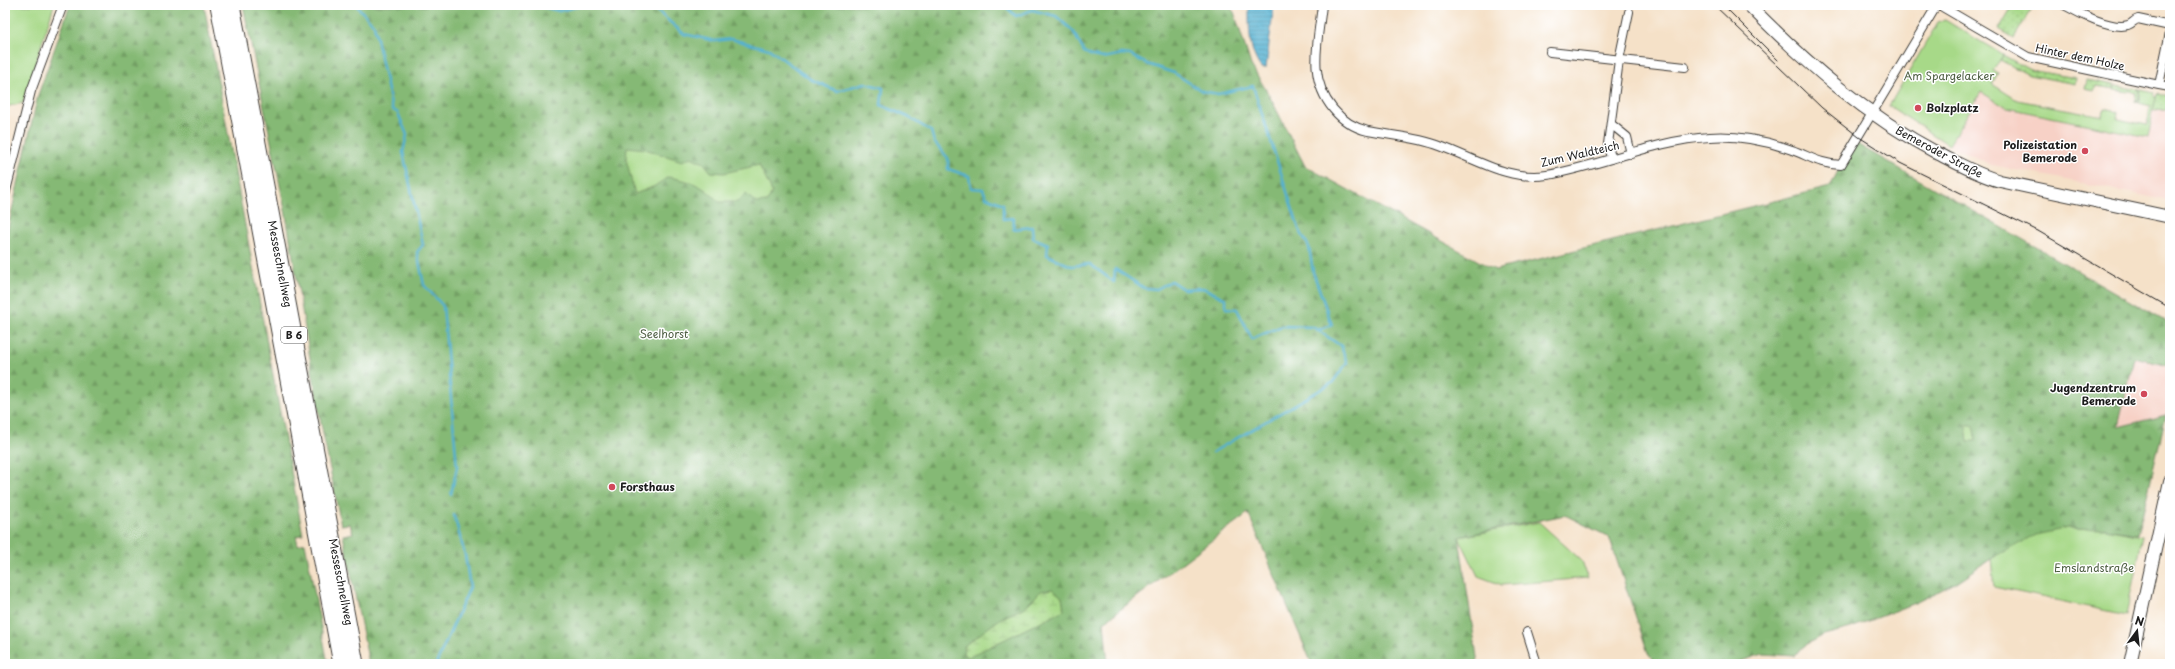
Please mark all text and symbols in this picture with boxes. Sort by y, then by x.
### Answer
street label: Hinter dem Holze [2034,39,2126,74]
park label: Am Spargelacker [1904,67,1995,84]
place label: Bolzplatz [1926,99,1979,116]
marker: Bolzplatz [1913,103,1923,113]
street label: Bemeroder Straße [1893,121,1986,182]
street label: Zum Waldteich [1539,136,1621,171]
place label: Polizeistation Bemerode [2003,136,2077,166]
marker: Polizeistation Bemerode [2080,146,2090,156]
street label: Messeschnellweg [264,219,297,309]
park label: Seelhorst [639,325,689,342]
road number: B 6 [281,327,307,343]
place label: Jugendzentrum Bemerode [2050,379,2136,409]
marker: Jugendzentrum Bemerode [2139,389,2149,399]
place label: Forsthaus [620,478,675,495]
marker: Forsthaus [607,482,617,492]
street label: Messeschnellweg [325,537,358,627]
park label: Emslandstraße [2054,559,2134,576]
north arrow [2117,611,2157,651]
text: N [2133,612,2146,630]

